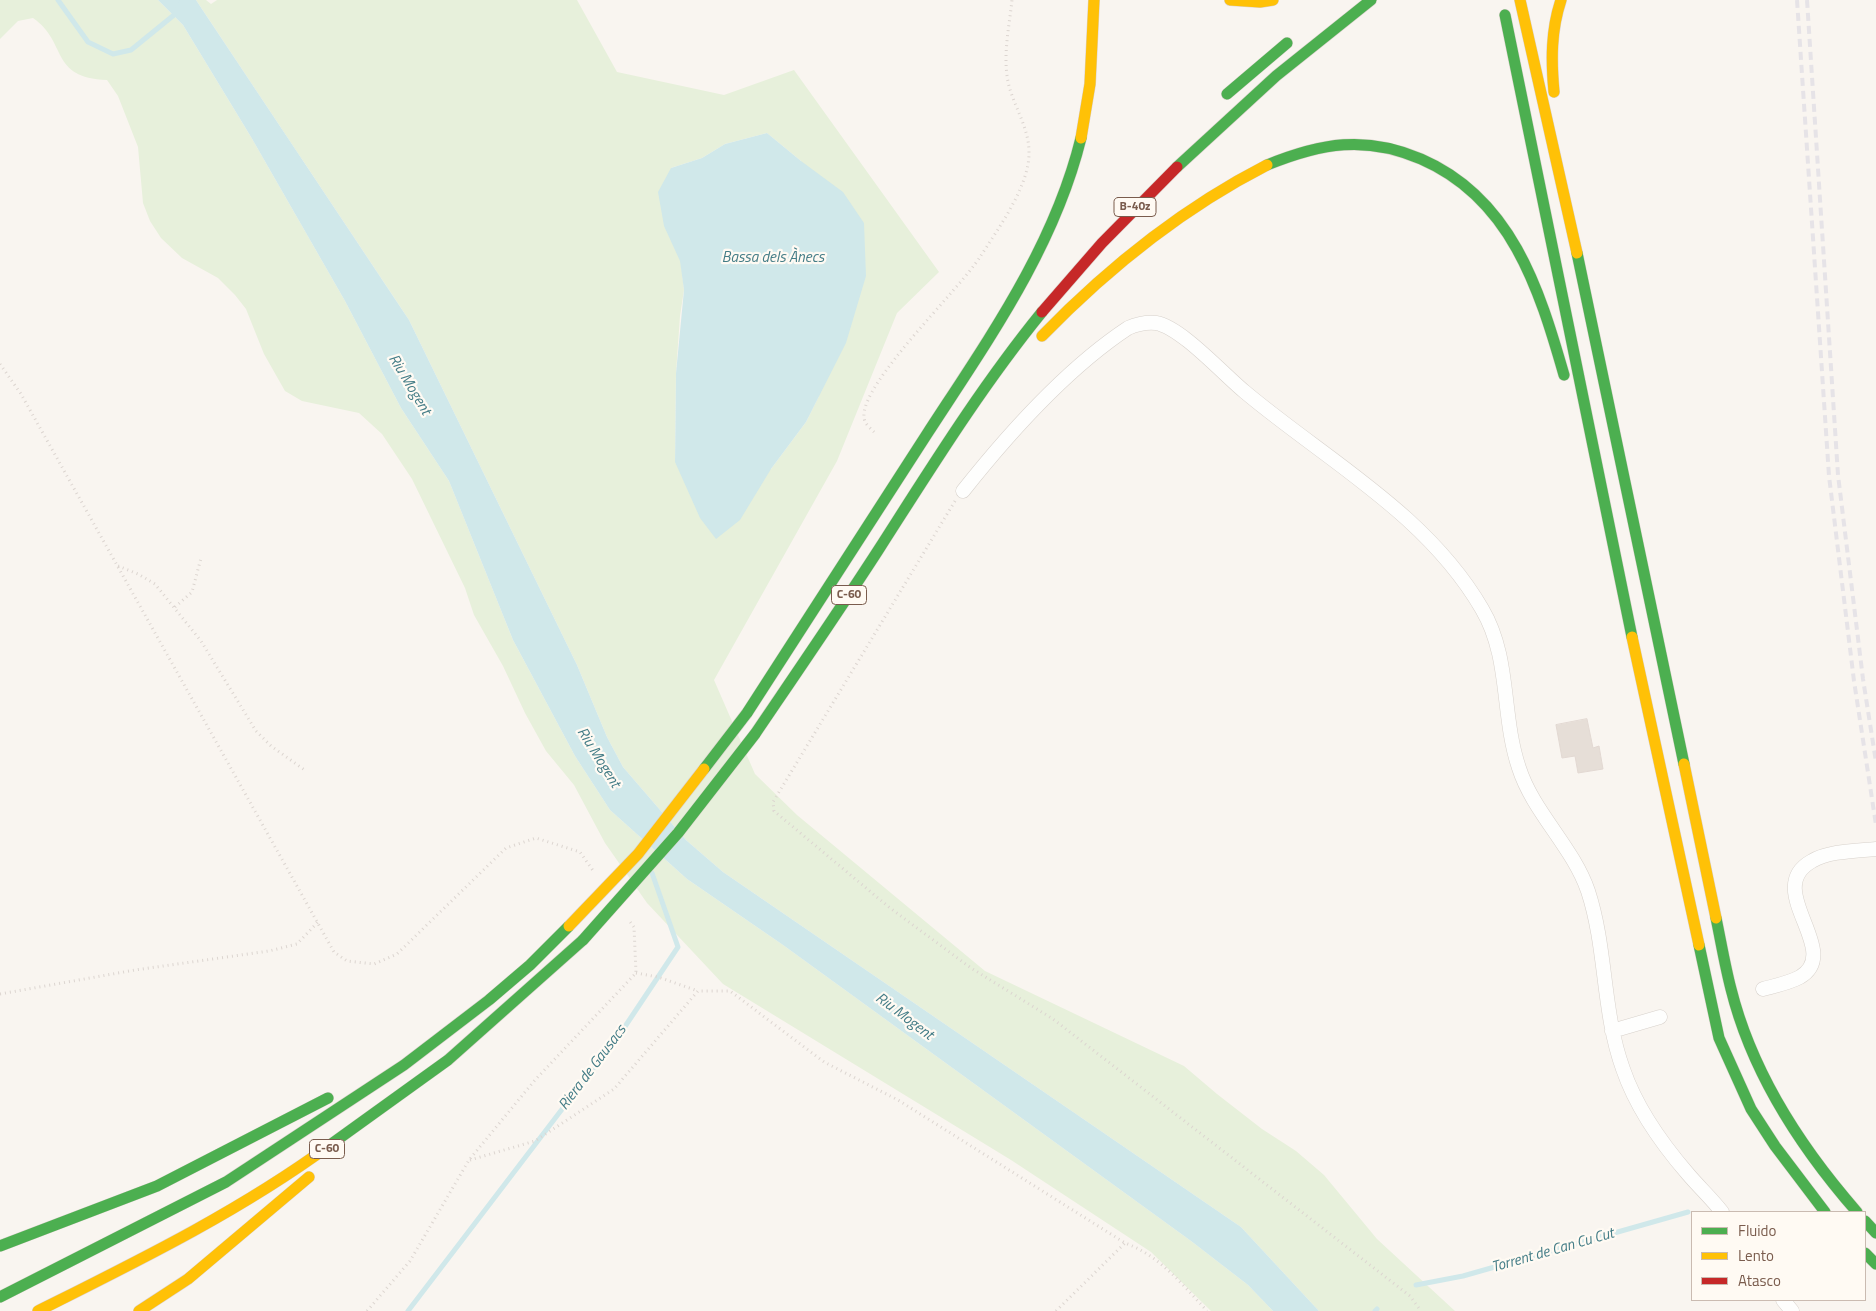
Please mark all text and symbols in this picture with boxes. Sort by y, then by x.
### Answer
road number: B-40z [1114,198,1156,216]
water label: Bassa dels Ànecs [722,249,824,267]
water label: Riu Mogent [384,351,434,419]
road number: C-60 [832,586,866,604]
water label: Riu Mogent [572,725,624,791]
water label: Riu Mogent [872,990,936,1044]
water label: Riera de Gausacs [555,1022,631,1114]
road number: C-60 [310,1140,344,1158]
legend [1691,1211,1866,1301]
text: Fluido [1738,1219,1776,1242]
water label: Torrent de Can Cu Cut [1490,1225,1616,1277]
text: Lento [1738,1244,1774,1267]
text: Atasco [1738,1269,1781,1292]

